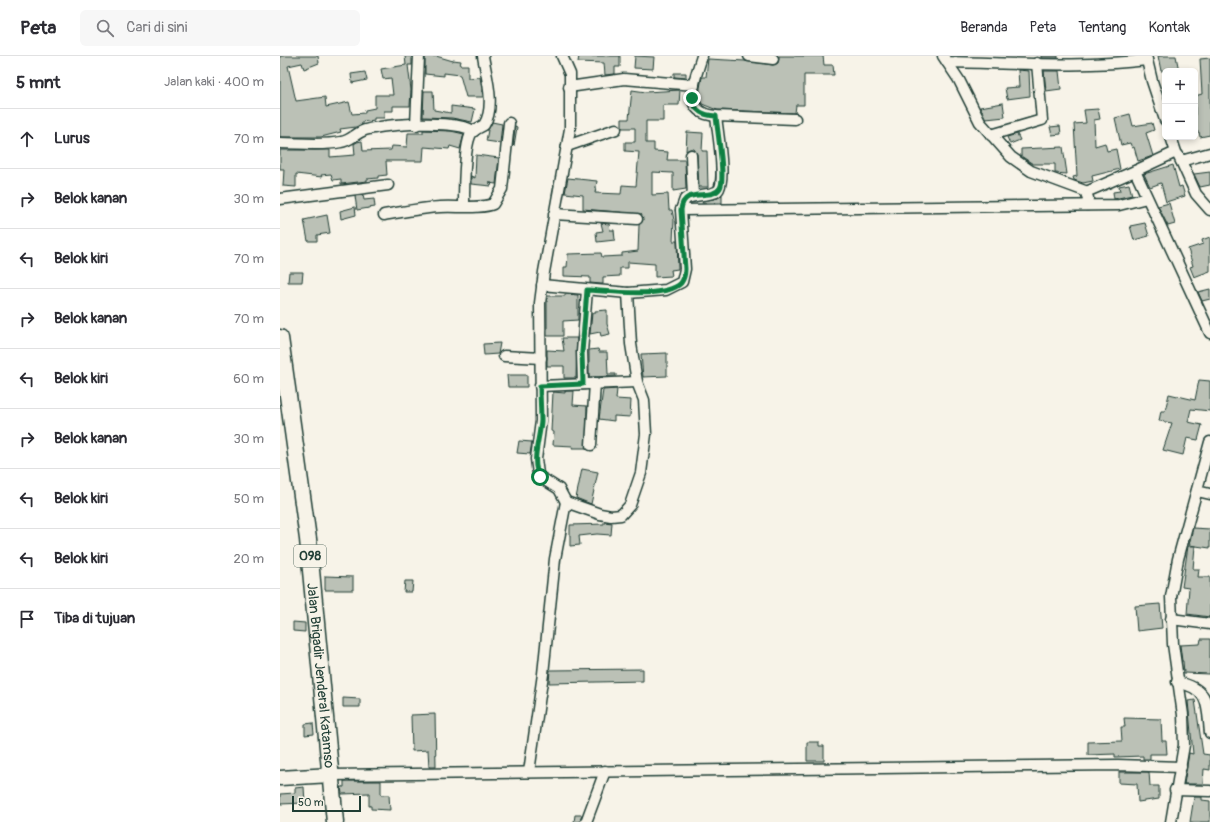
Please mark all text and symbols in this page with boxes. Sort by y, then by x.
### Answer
search box [80,10,360,46]
text: Peta [20,16,56,40]
icon: search [94,17,116,39]
text: Cari di sini [126,18,188,37]
text: Beranda [960,19,1008,36]
text: Peta [1030,19,1056,36]
text: Tentang [1078,19,1126,36]
text: Kontak [1148,19,1190,36]
map controls [1162,68,1198,140]
button: + [1162,68,1198,104]
text: 5 mnt [16,72,60,93]
text: Jalan kaki · 400 m [164,74,264,90]
route end [683,89,701,107]
button: − [1162,104,1198,140]
icon: ahead [16,128,38,150]
text: Lurus [54,129,90,148]
text: 70 m [234,131,264,147]
icon: right [16,188,38,210]
text: Belok kanan [54,189,127,208]
text: 30 m [234,191,264,207]
icon: left [16,248,38,270]
text: Belok kiri [54,249,108,268]
text: 70 m [234,251,264,267]
icon: right [16,308,38,330]
text: Belok kanan [54,309,127,328]
text: 70 m [234,311,264,327]
icon: left [16,368,38,390]
text: Belok kiri [54,369,108,388]
text: 60 m [233,371,264,387]
icon: right [16,428,38,450]
text: Belok kanan [54,429,127,448]
text: 30 m [234,431,264,447]
route start [531,468,549,486]
icon: left [16,488,38,510]
text: Belok kiri [54,489,108,508]
text: 50 m [234,491,264,507]
road number: 098 [294,545,326,567]
icon: left [16,548,38,570]
text: Belok kiri [54,549,108,568]
text: 20 m [233,551,264,567]
street label: Jalan Brigadir Jenderal Katamso [304,582,338,769]
icon: arrive [16,608,38,630]
text: Tiba di tujuan [54,609,135,628]
scale bar [292,794,361,813]
text: 50 m [298,796,324,809]

